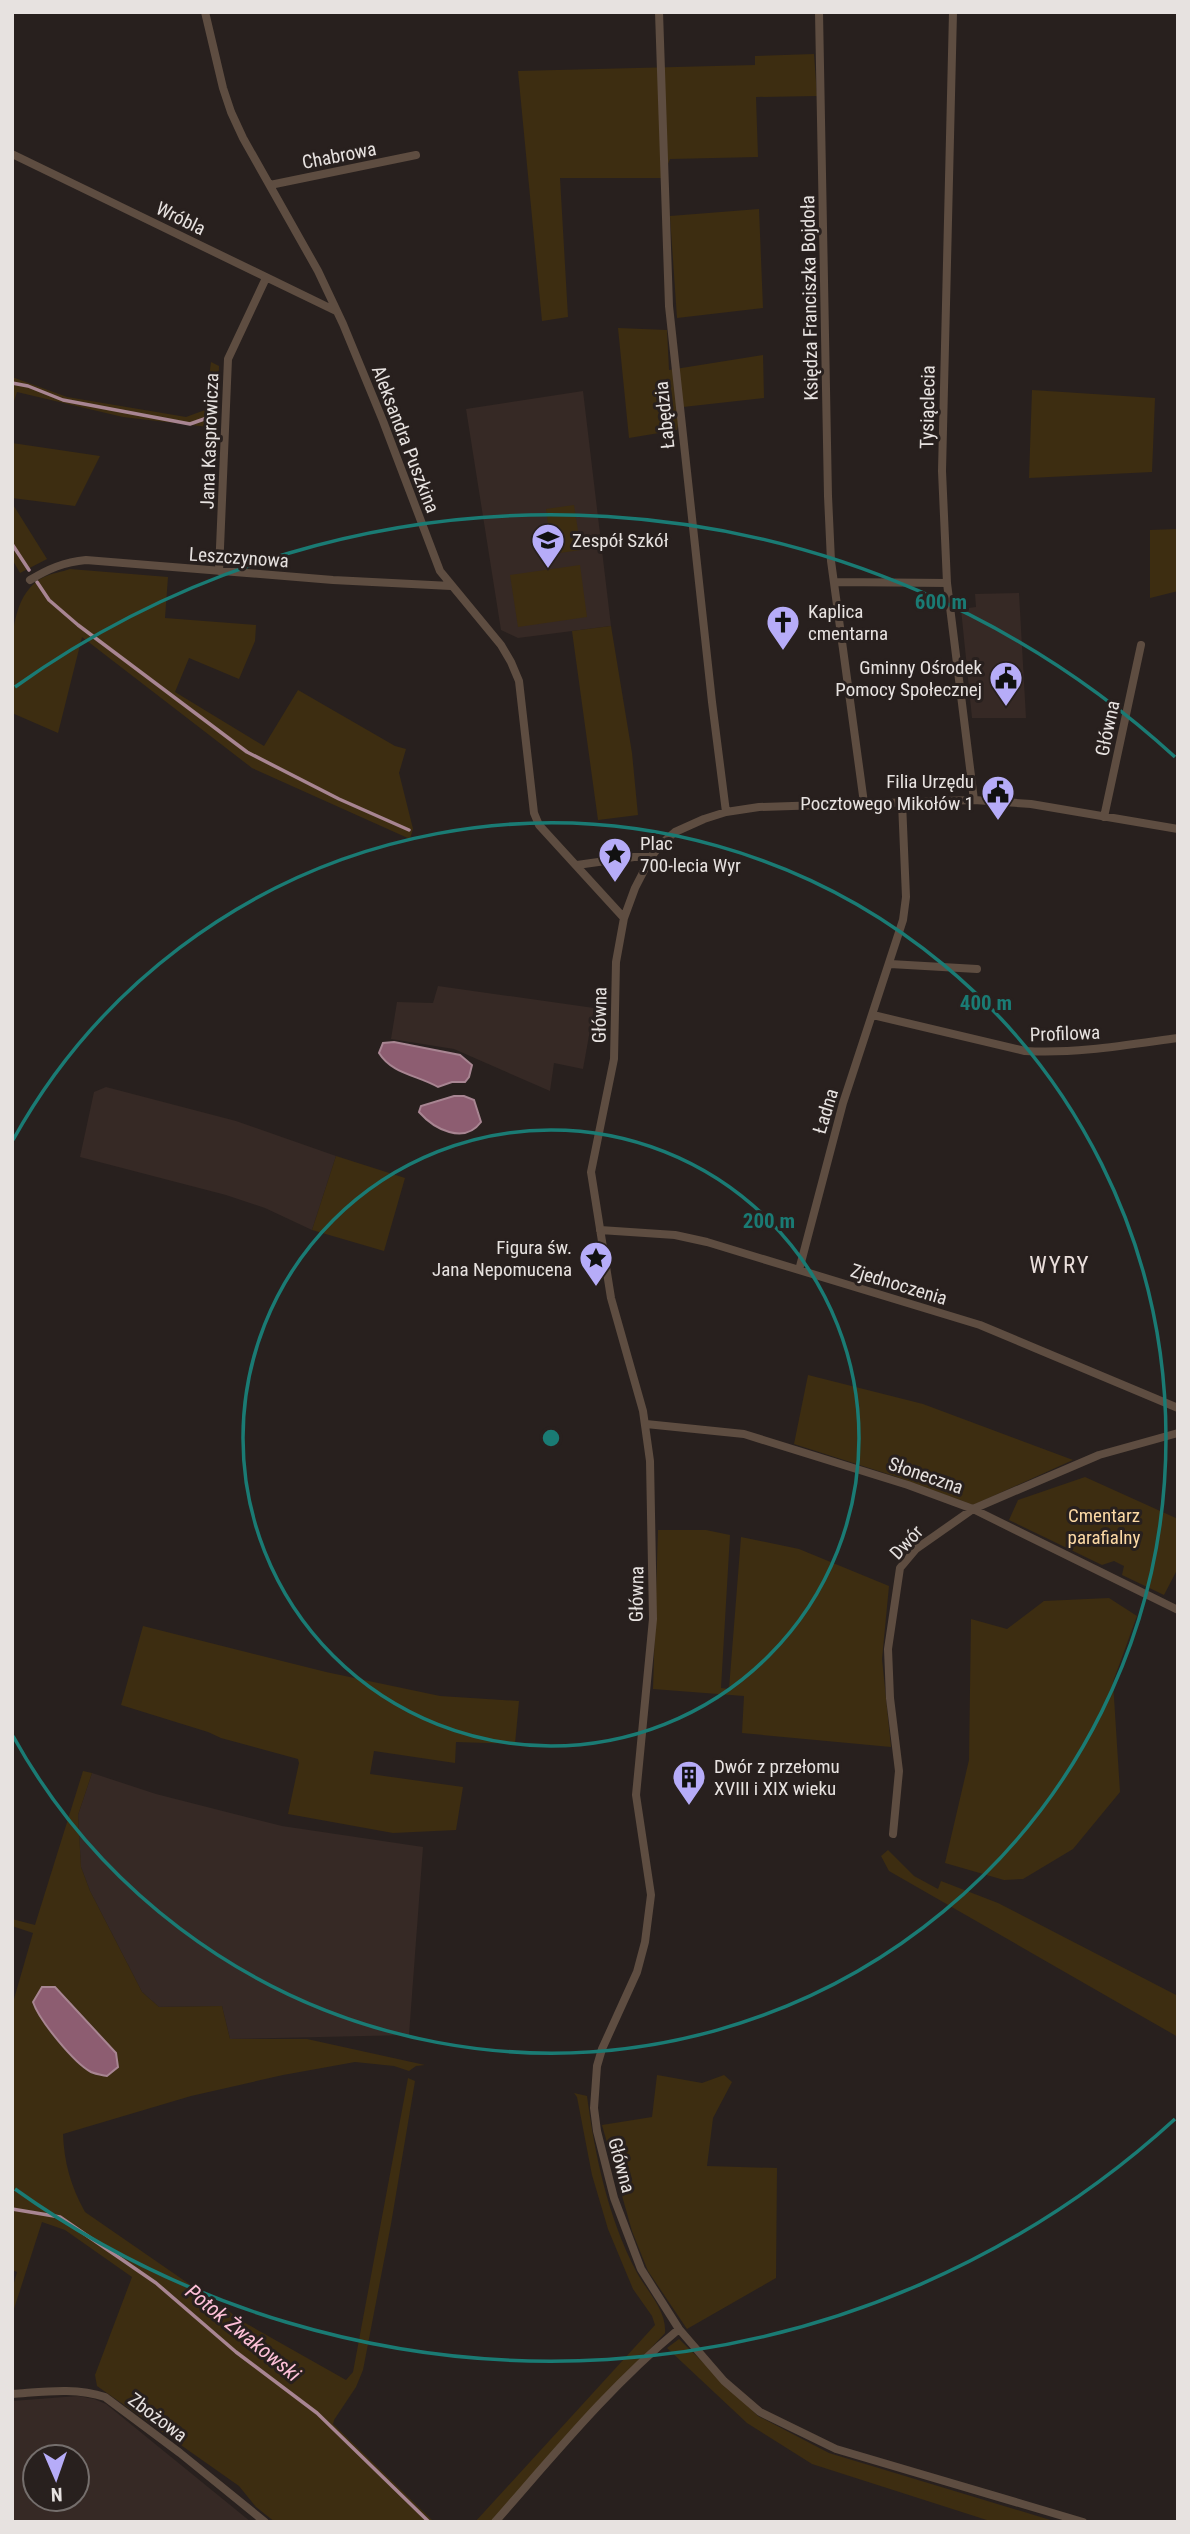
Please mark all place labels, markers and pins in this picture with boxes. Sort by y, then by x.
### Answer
school or university icon: Zespół Szkół [529,521,567,570]
place label: Zespół Szkół [572,529,669,552]
place label: Kaplica cmentarna [808,600,888,645]
church icon: Kaplica cmentarna [764,603,802,652]
place label: Gminny Ośrodek Pomocy Społecznej [835,656,982,701]
public building icon: Gminny Ośrodek Pomocy Społecznej [987,659,1025,708]
place label: Filia Urzędu Pocztowego Mikołów 1 [800,770,974,815]
public building icon: Filia Urzędu Pocztowego Mikołów 1 [979,773,1017,822]
place label: Plac 700-lecia Wyr [640,832,741,877]
place icon: Plac 700-lecia Wyr [596,835,634,884]
place label: Figura św. Jana Nepomucena [432,1236,572,1281]
place icon: Figura św. Jana Nepomucena [577,1239,615,1288]
centre of rings [539,1426,563,1450]
place label: Dwór z przełomu XVIII i XIX wieku [714,1755,840,1800]
building icon: Dwór z przełomu XVIII i XIX wieku [670,1758,708,1807]

